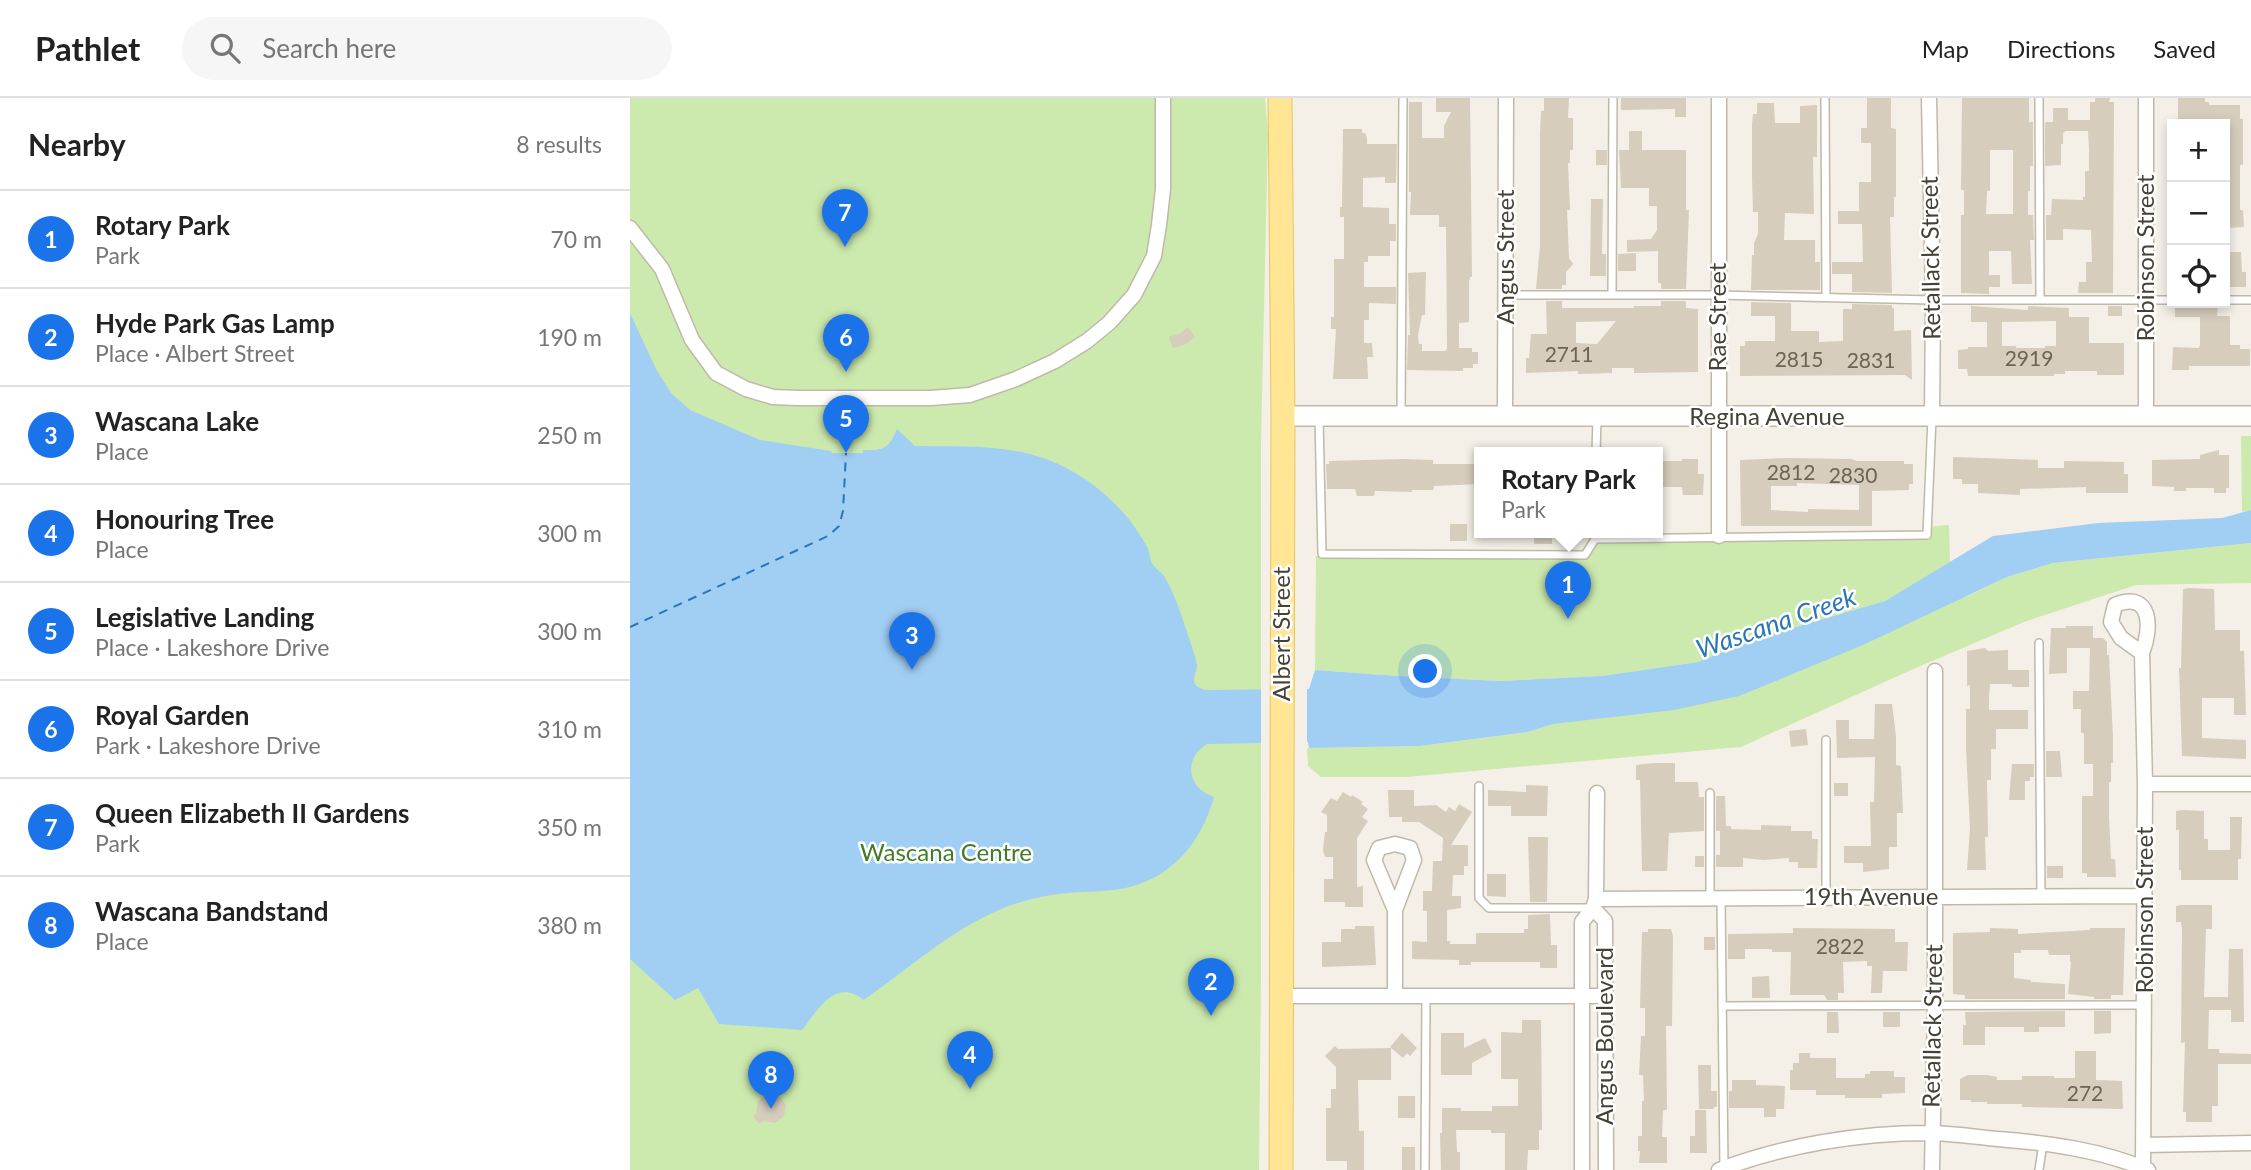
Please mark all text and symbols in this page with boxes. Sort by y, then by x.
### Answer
search box [182,17,672,80]
text: Pathlet [35,28,140,68]
icon: search [206,29,244,67]
text: Search here [262,32,396,64]
text: Map [1922,34,1969,63]
text: Directions [2007,34,2115,63]
text: Saved [2153,34,2216,63]
map controls [2167,119,2230,308]
button: + [2167,119,2230,182]
text: Nearby [28,126,126,162]
text: 8 results [516,130,602,158]
street label: Robinson Street [2130,174,2159,342]
street label: Retallack Street [1914,176,1945,340]
button: − [2167,182,2230,245]
pin: 7 [822,189,868,247]
street label: Angus Street [1490,189,1519,325]
text: Rotary Park [95,209,230,241]
text: 1 [44,225,58,253]
text: 70 m [551,225,602,253]
text: Park [95,241,140,269]
button: locate [2167,245,2230,308]
street label: Rae Street [1702,262,1731,371]
text: Hyde Park Gas Lamp [95,307,335,339]
pin: 6 [823,314,869,372]
text: 2 [44,323,58,351]
text: 190 m [537,323,602,351]
text: Place · Albert Street [95,339,295,367]
house number: 2711 [1545,341,1593,366]
house number: 2919 [2005,345,2053,370]
house number: 2815 [1775,346,1823,371]
house number: 2831 [1847,347,1895,372]
pin: 5 [823,395,869,453]
street label: Regina Avenue [1689,401,1845,430]
text: Wascana Lake [95,405,259,437]
text: 3 [44,421,58,449]
text: 250 m [537,421,602,449]
text: Place [95,437,149,465]
popup [1474,447,1663,538]
house number: 2812 [1767,459,1815,484]
house number: 2830 [1829,462,1877,487]
text: Rotary Park [1501,463,1636,495]
text: Park [1501,495,1546,523]
text: Honouring Tree [95,503,274,535]
text: 4 [44,519,58,547]
text: 300 m [537,519,602,547]
text: Place [95,535,149,563]
pin: 1 [1545,561,1591,619]
street label: Albert Street [1266,566,1295,701]
water label: Wascana Creek [1692,580,1860,664]
text: Legislative Landing [95,601,314,633]
pin: 3 [889,612,935,670]
text: 5 [44,617,58,645]
text: 300 m [537,617,602,645]
text: Place · Lakeshore Drive [95,633,329,661]
your location [1408,654,1442,688]
text: Royal Garden [95,699,249,731]
text: 6 [44,715,58,743]
text: 310 m [537,715,602,743]
text: Park · Lakeshore Drive [95,731,321,759]
text: Queen Elizabeth II Gardens [95,797,409,829]
text: 7 [44,813,58,841]
text: 350 m [537,813,602,841]
street label: Robinson Street [2129,826,2158,994]
text: Park [95,829,140,857]
park label: Wascana Centre [860,837,1032,866]
street label: 19th Avenue [1804,881,1938,910]
text: Wascana Bandstand [95,895,329,927]
text: 8 [44,911,58,939]
text: 380 m [537,911,602,939]
text: Place [95,927,149,955]
house number: 2822 [1816,933,1864,958]
street label: Retallack Street [1916,944,1947,1108]
street label: Angus Boulevard [1589,947,1618,1125]
pin: 2 [1188,958,1234,1016]
pin: 4 [947,1031,993,1089]
pin: 8 [748,1051,794,1109]
house number: 272 [2067,1080,2103,1105]

